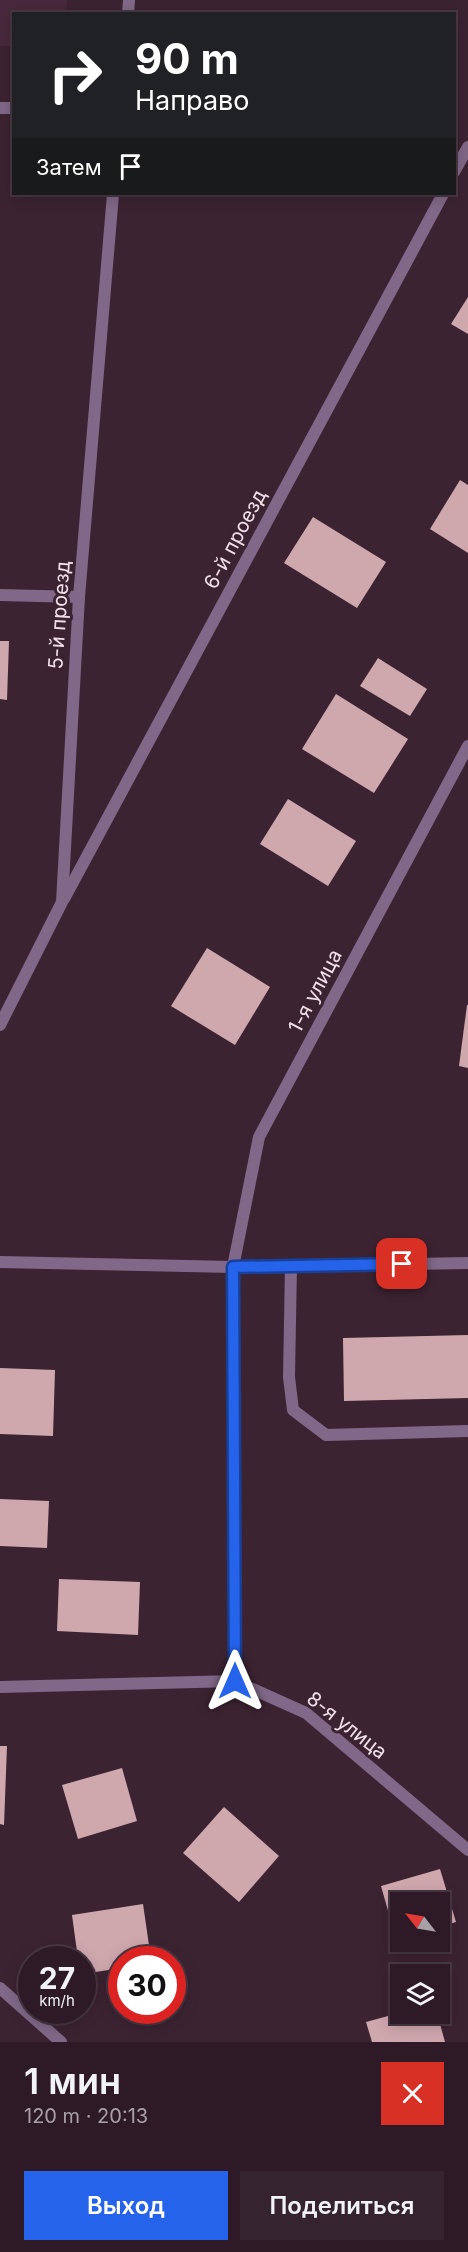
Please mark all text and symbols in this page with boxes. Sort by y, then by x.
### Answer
text: 90 m [135,33,239,84]
icon: right [36,36,114,114]
text: Направо [135,84,250,117]
icon: arrive [114,150,147,183]
text: Затем [36,154,102,180]
street label: 6-й проезд [199,485,271,593]
street label: 5-й проезд [43,560,75,670]
street label: 1-я улица [283,945,347,1037]
pin [376,1238,427,1289]
icon: arrive [385,1247,418,1280]
position arrow [203,1649,267,1713]
street label: 8-я улица [302,1686,392,1764]
north arrow [390,1892,450,1952]
map controls [390,1892,450,2024]
speed limit sign: 30 [108,1946,186,2024]
text: 27 [39,1960,75,1996]
button: layers [390,1964,450,2024]
text: km/h [39,1991,75,2010]
text: 1 мин [24,2059,121,2103]
button: close [381,2062,444,2125]
text: 120 m · 20:13 [24,2104,148,2128]
button: Выход [24,2171,228,2240]
button: Поделиться [240,2171,444,2240]

